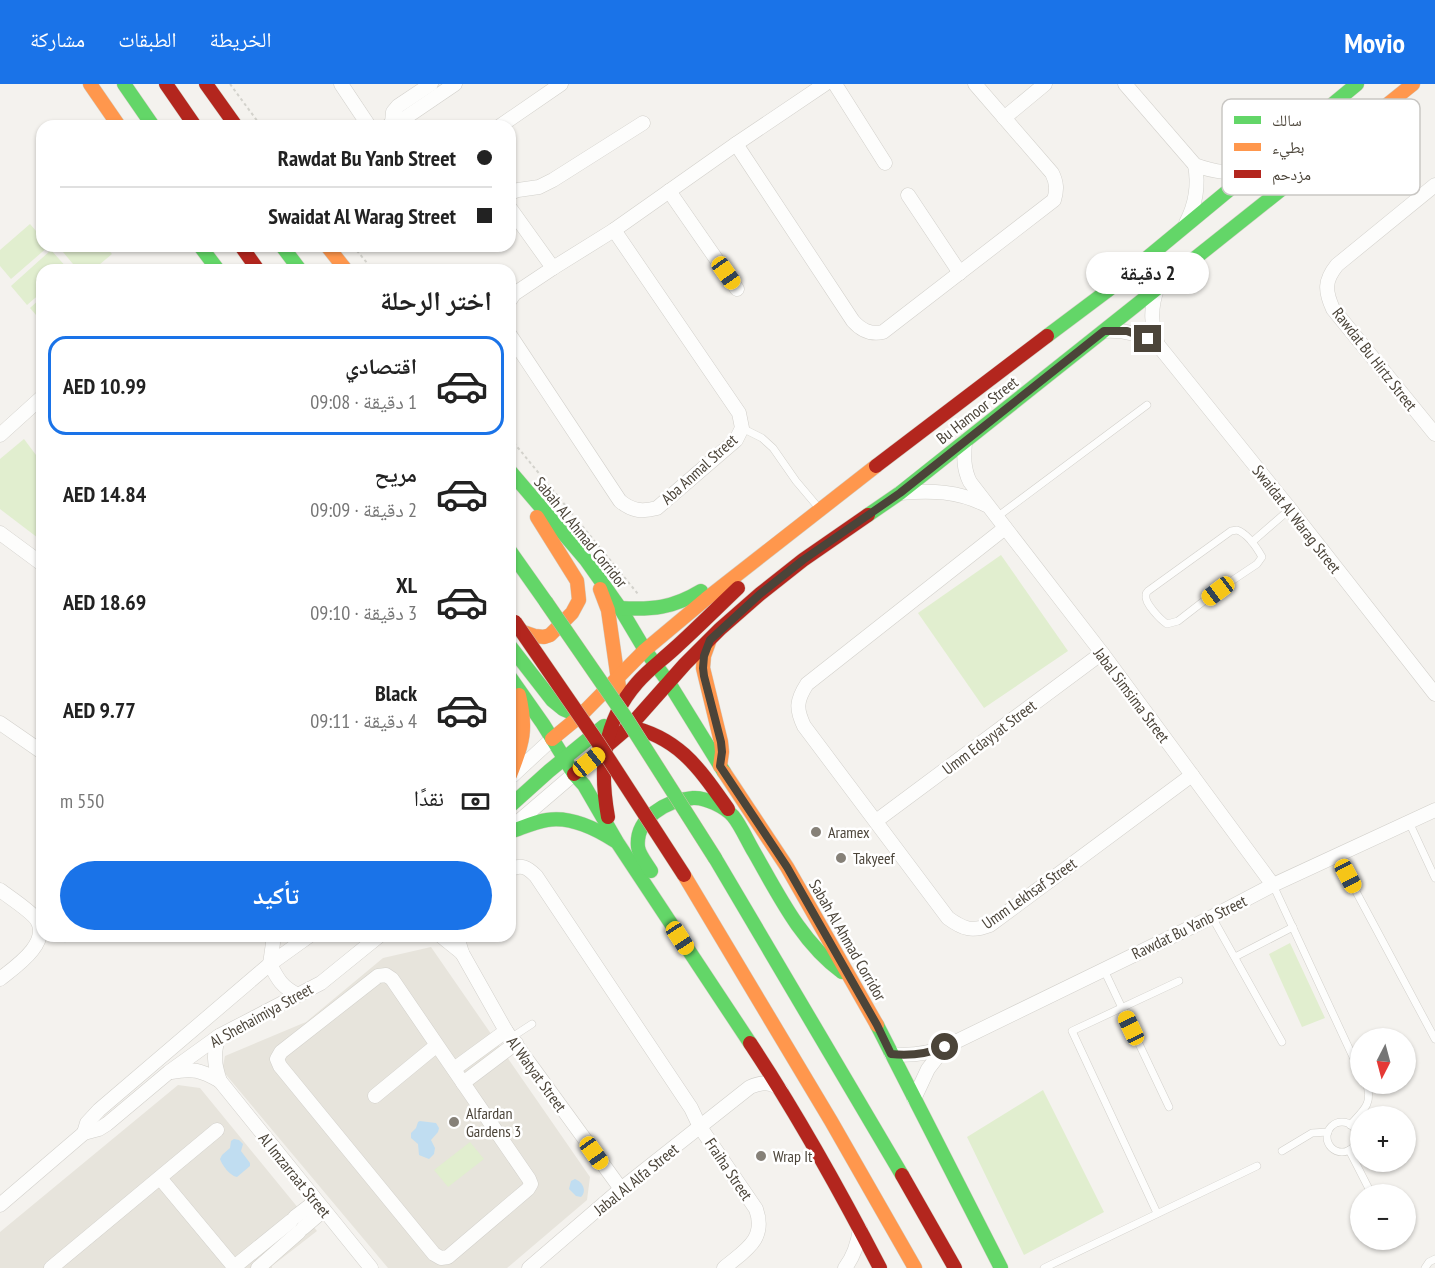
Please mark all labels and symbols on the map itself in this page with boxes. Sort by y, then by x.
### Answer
legend [1222,99,1420,195]
text: سالك [1272,110,1302,130]
text: بطيء [1272,137,1304,160]
text: مزدحم [1272,164,1311,185]
callout: 2 دقيقة [1086,252,1210,294]
car [708,253,744,293]
street label: Rawdat Bu Hirtz Street [1328,303,1422,415]
route end [1134,325,1161,352]
street label: Bu Hamoor Street [932,372,1022,448]
street label: Aba Anmal Street [657,429,742,508]
street label: Swaidat Al Warag Street [1248,461,1346,578]
street label: Sabah Al Ahmad Corridor [530,473,632,592]
car [1198,573,1238,609]
street label: Jabal Simsima Street [1089,643,1175,747]
street label: Umm Edayyat Street [938,695,1040,779]
car [569,744,609,780]
place label: Aramex [828,822,870,842]
marker: Aramex [809,825,823,839]
place label: Takyeef [853,848,896,868]
marker: Takyeef [834,851,848,865]
street label: Umm Lekhsaf Street [978,853,1081,933]
car [1332,856,1364,896]
street label: Sabah Al Ahmad Corridor [805,876,891,1005]
street label: Rawdat Bu Yanb Street [1128,890,1250,963]
car [663,918,697,958]
street label: Al Shehaimiya Street [206,978,317,1052]
car [1115,1008,1147,1048]
north arrow [1350,1028,1416,1094]
street label: Al Watyat Street [503,1032,571,1116]
route start [931,1033,958,1060]
place label: Alfardan Gardens 3 [466,1103,521,1141]
marker: Alfardan Gardens 3 [447,1115,461,1129]
street label: Al Imzarraat Street [255,1128,336,1222]
car [576,1133,612,1173]
street label: Fraiha Street [701,1134,757,1204]
street label: Jabal Al Alfa Street [589,1138,683,1220]
place label: Wrap It [773,1146,813,1166]
marker: Wrap It [754,1149,768,1163]

